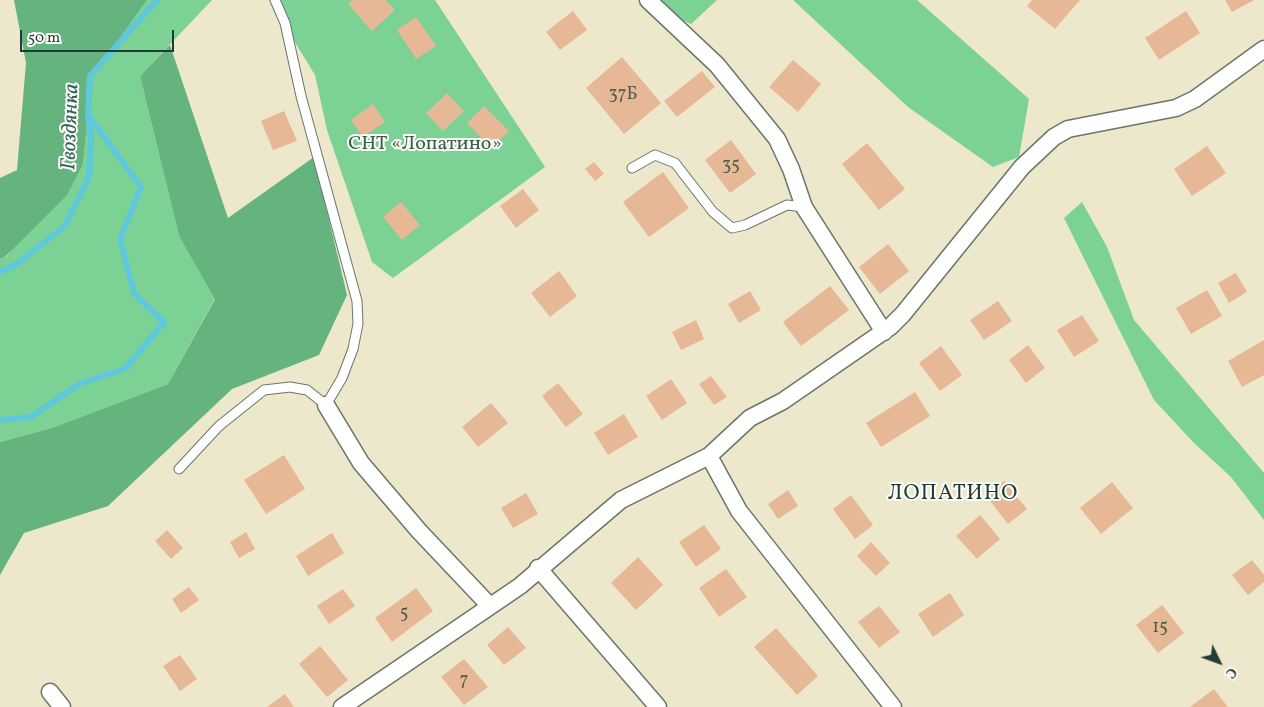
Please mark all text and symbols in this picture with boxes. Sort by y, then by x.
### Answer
scale bar [22,20,176,52]
text: 50 m [28,28,60,49]
water label: Гвоздянка [58,83,86,171]
house number: 37Б [608,85,638,107]
park label: СНТ «Лопатино» [348,133,502,157]
house number: 35 [722,156,740,178]
district label: ЛОПАТИНО [887,482,1019,508]
house number: 5 [400,604,408,626]
house number: 15 [1152,618,1168,640]
north arrow [1194,637,1244,687]
text: С [1220,663,1241,682]
house number: 7 [460,671,468,693]

